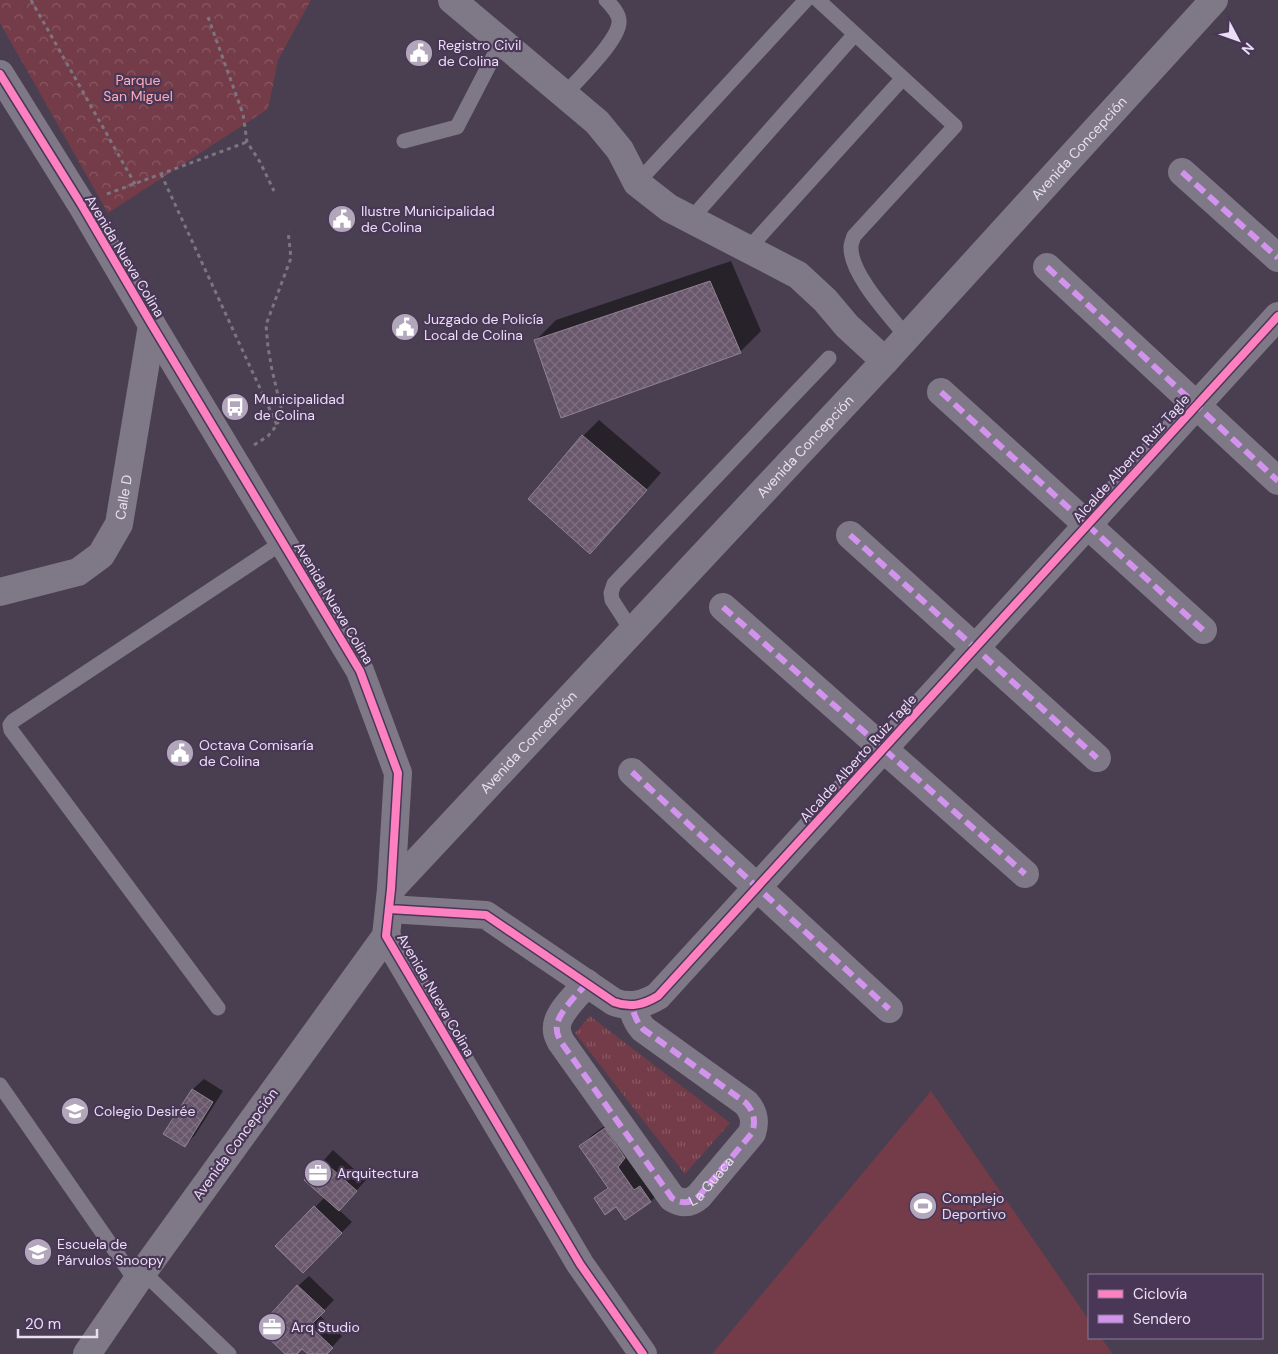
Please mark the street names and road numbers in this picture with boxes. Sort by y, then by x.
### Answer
street label: Avenida Concepción [1027,93,1131,204]
street label: Avenida Nueva Colina [81,192,169,320]
street label: Alcalde Alberto Ruiz Tagle [1069,390,1193,526]
street label: Avenida Concepción [753,391,857,502]
street label: Calle D [111,474,136,521]
street label: Avenida Nueva Colina [290,539,378,667]
street label: Avenida Concepción [476,687,581,797]
street label: Alcalde Alberto Ruiz Tagle [796,690,920,826]
street label: Avenida Nueva Colina [393,930,479,1060]
street label: Avenida Concepción [188,1085,282,1203]
street label: La Guaca [685,1152,738,1210]

